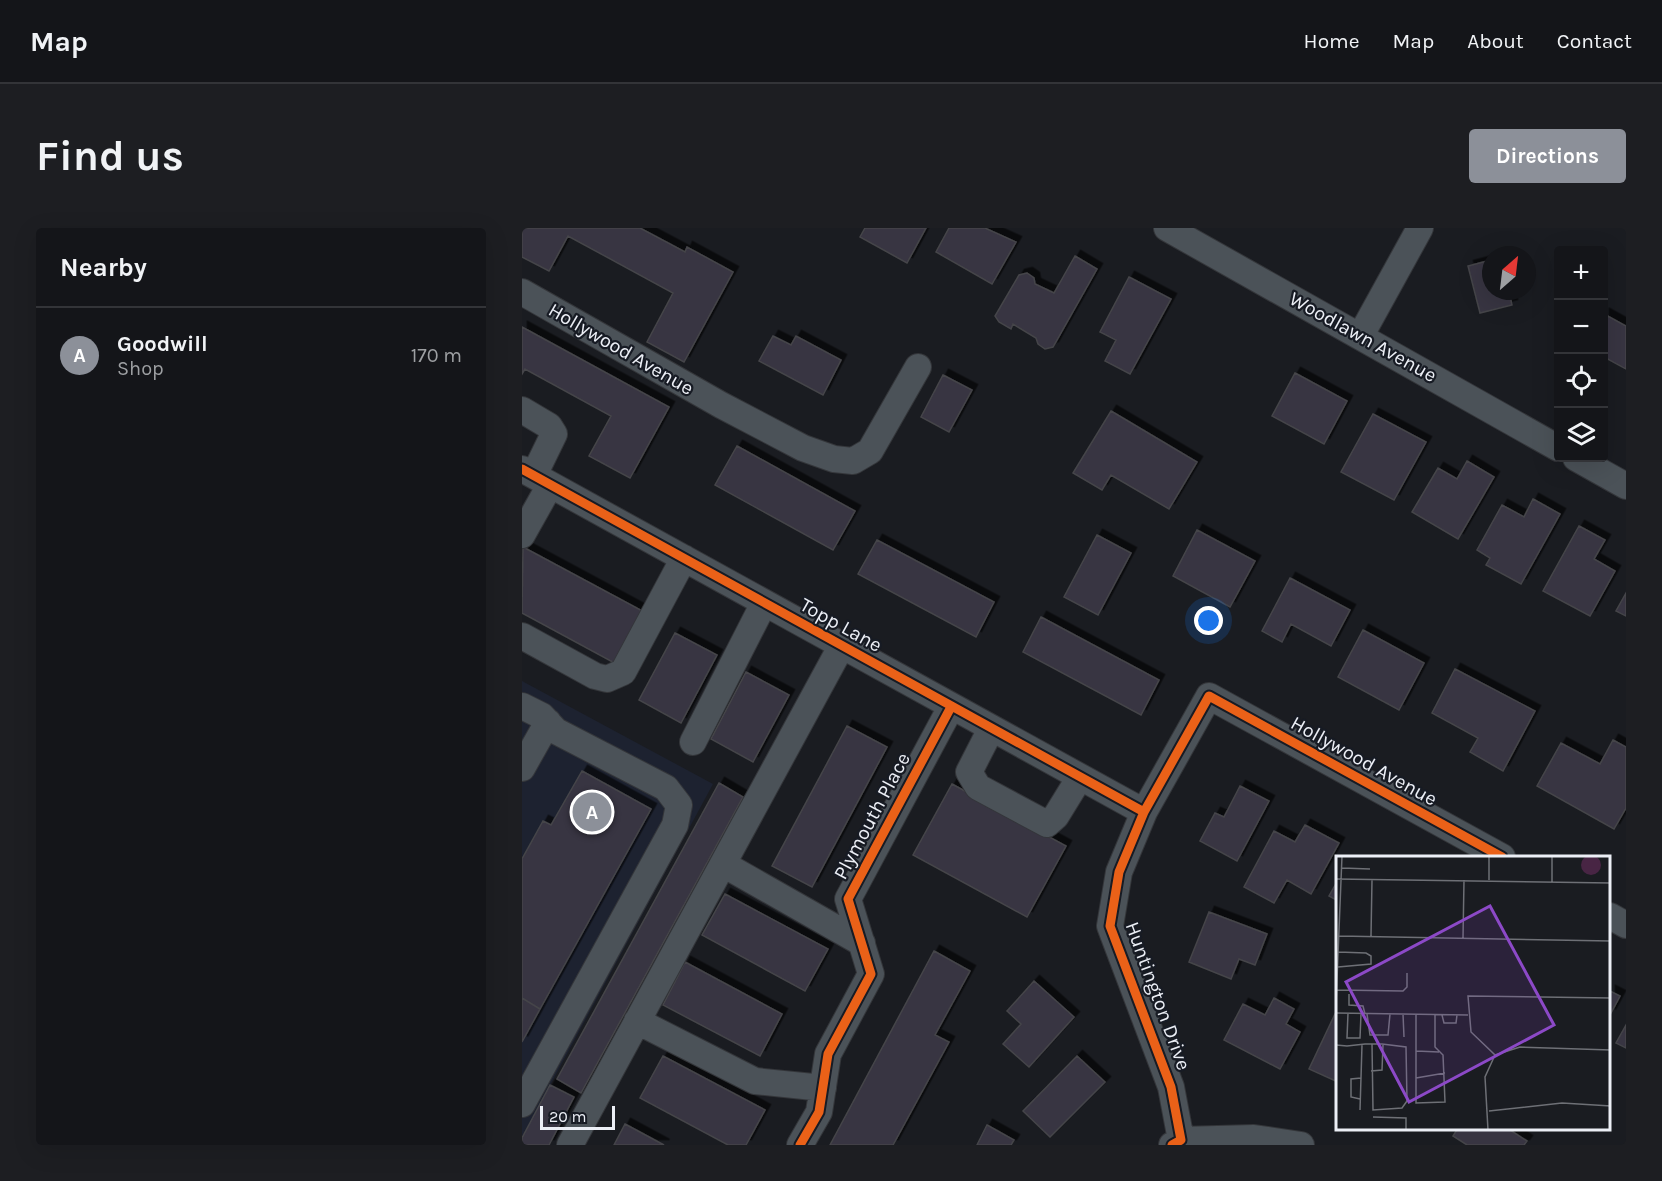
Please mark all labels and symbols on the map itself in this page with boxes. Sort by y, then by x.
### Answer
north arrow [1482,246,1536,300]
street label: Woodlawn Avenue [1285,287,1441,387]
street label: Hollywood Avenue [544,298,698,400]
street label: Topp Lane [796,593,886,657]
your location [1194,606,1223,635]
street label: Hollywood Avenue [1287,711,1441,811]
street label: Plymouth Place [829,749,915,883]
pin: A [572,790,612,834]
inset map [1336,856,1611,1130]
street label: Huntington Drive [1120,919,1196,1073]
scale bar [540,1103,615,1130]

